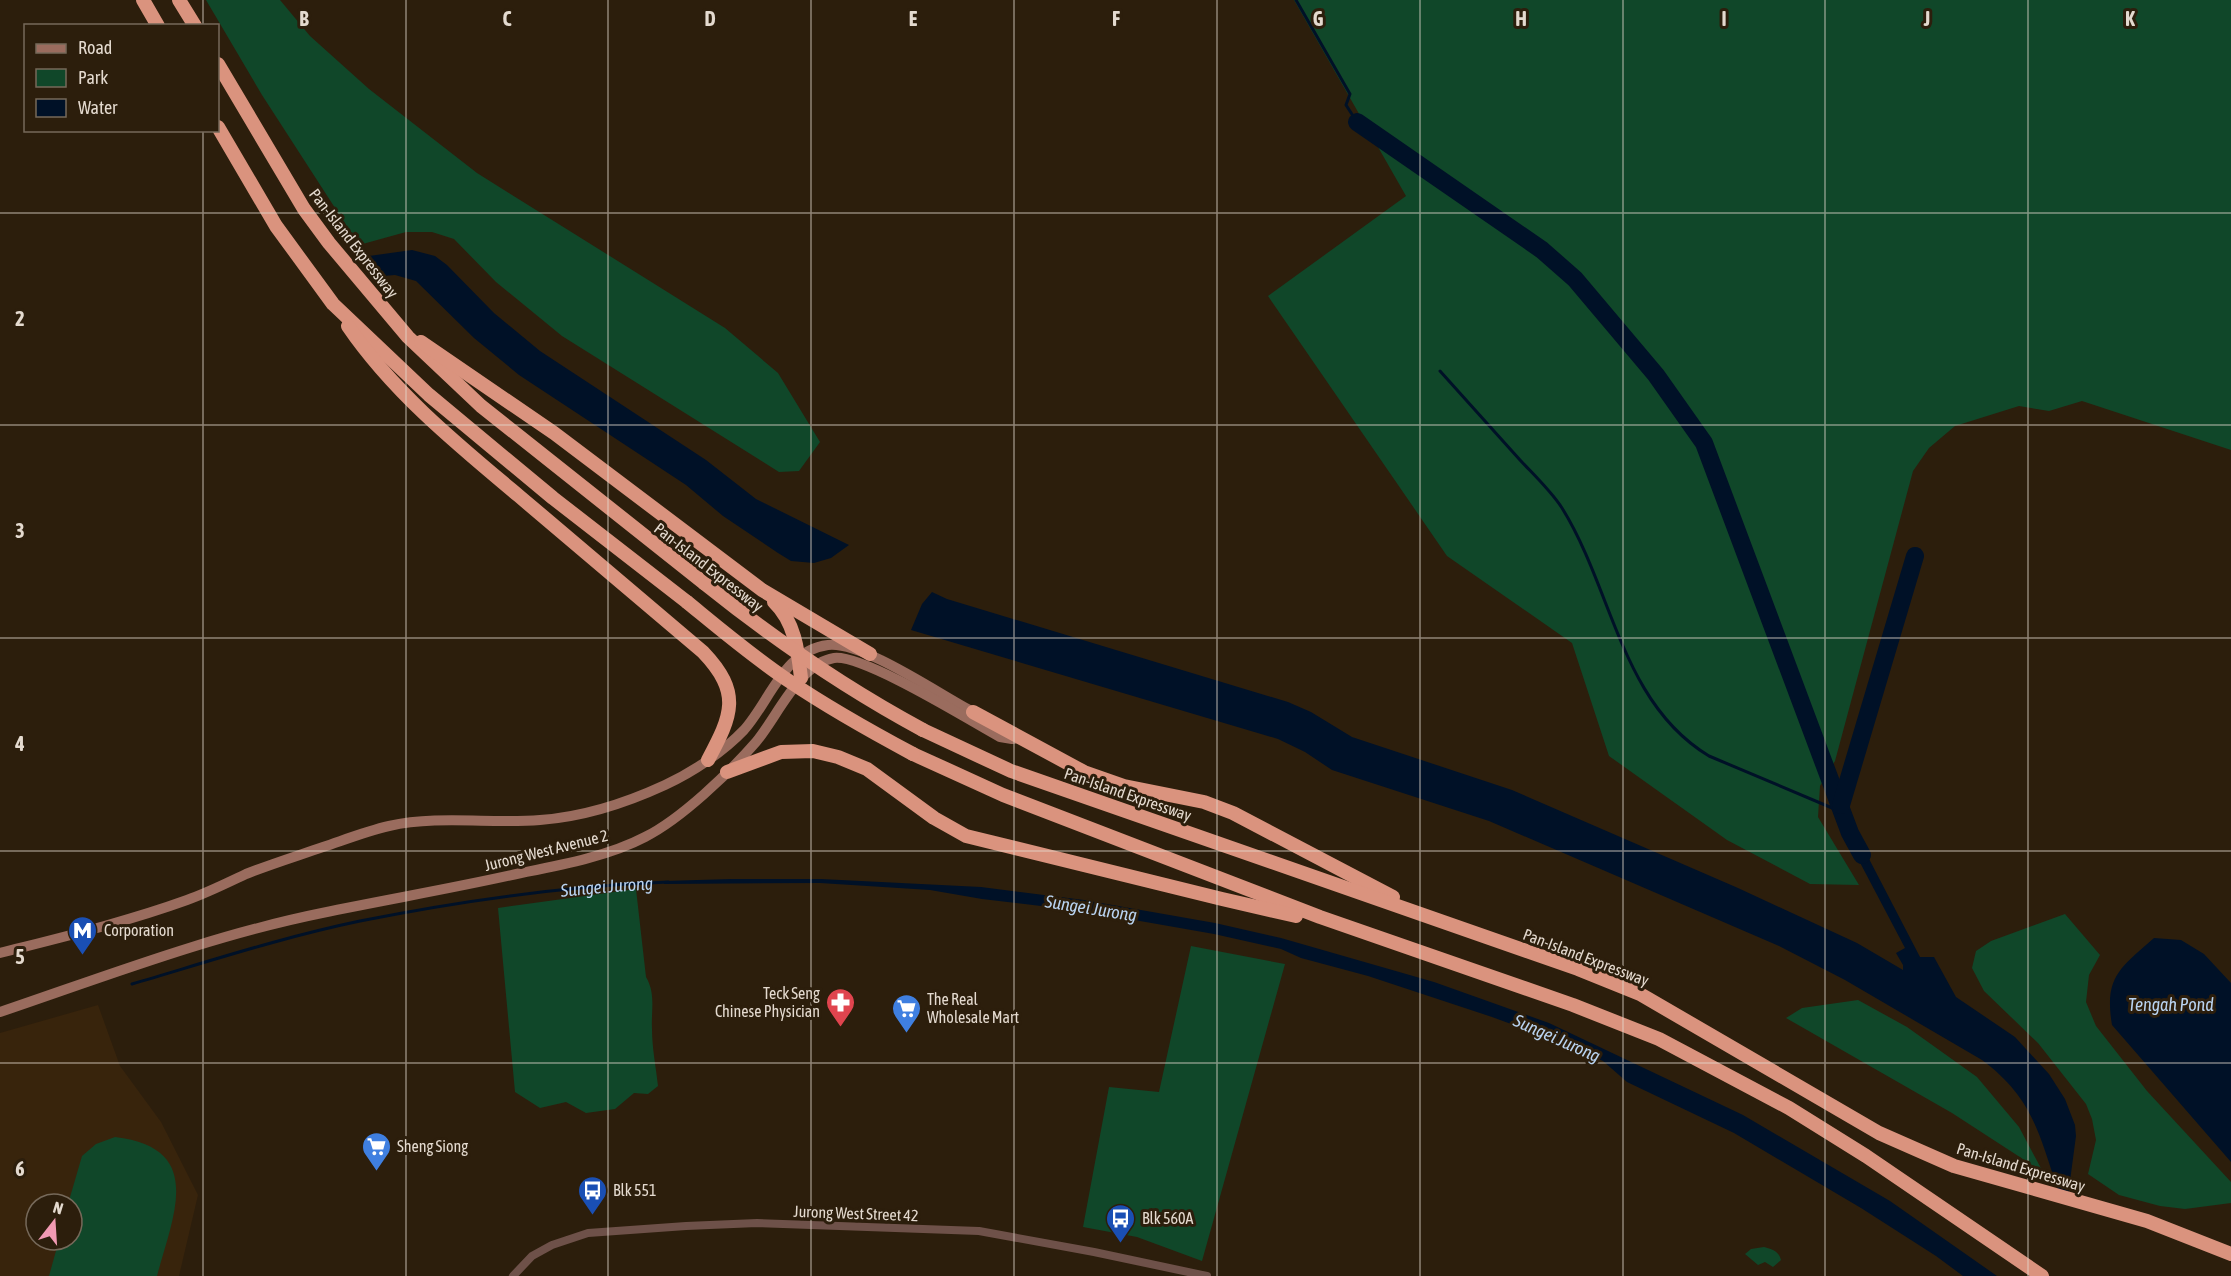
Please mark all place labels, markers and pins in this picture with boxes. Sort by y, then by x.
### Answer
metro station icon: Corporation [67,914,99,956]
place label: Corporation [104,921,174,940]
place label: Teck Seng Chinese Physician [715,984,820,1021]
pharmacy icon: Teck Seng Chinese Physician [825,986,857,1028]
place label: The Real Wholesale Mart [927,990,1020,1026]
supermarket icon: The Real Wholesale Mart [890,992,922,1034]
supermarket icon: Sheng Siong [360,1130,392,1172]
place label: Sheng Siong [397,1137,468,1156]
bus stop icon: Blk 551 [576,1174,608,1216]
place label: Blk 551 [613,1181,657,1199]
bus stop icon: Blk 560A [1105,1202,1137,1244]
place label: Blk 560A [1142,1209,1194,1227]

